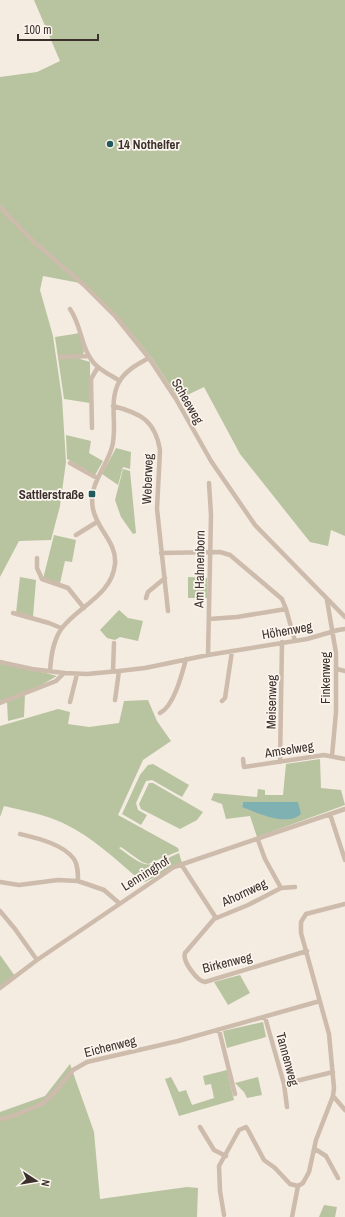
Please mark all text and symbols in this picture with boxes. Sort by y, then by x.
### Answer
scale bar [18,16,98,42]
text: 100 m [24,22,51,38]
place label: 14 Nothelfer [118,136,180,153]
marker: 14 Nothelfer [105,139,115,149]
street label: Scheeweg [168,375,207,427]
street label: Weberweg [138,453,157,505]
place label: Sattlerstraße [19,486,84,503]
marker: Sattlerstraße [87,489,97,499]
street label: Am Hahnenborn [190,530,209,609]
street label: Höhenweg [261,618,314,643]
street label: Finkenweg [317,652,334,704]
street label: Meisenweg [263,675,280,729]
street label: Amselweg [262,737,315,762]
street label: Lenninghof [118,852,172,895]
street label: Ahornweg [218,875,270,911]
street label: Birkenweg [201,948,254,977]
street label: Tannenweg [272,1030,303,1088]
street label: Eichenweg [82,1032,138,1061]
north arrow [16,1161,56,1201]
text: N [38,1178,53,1188]

